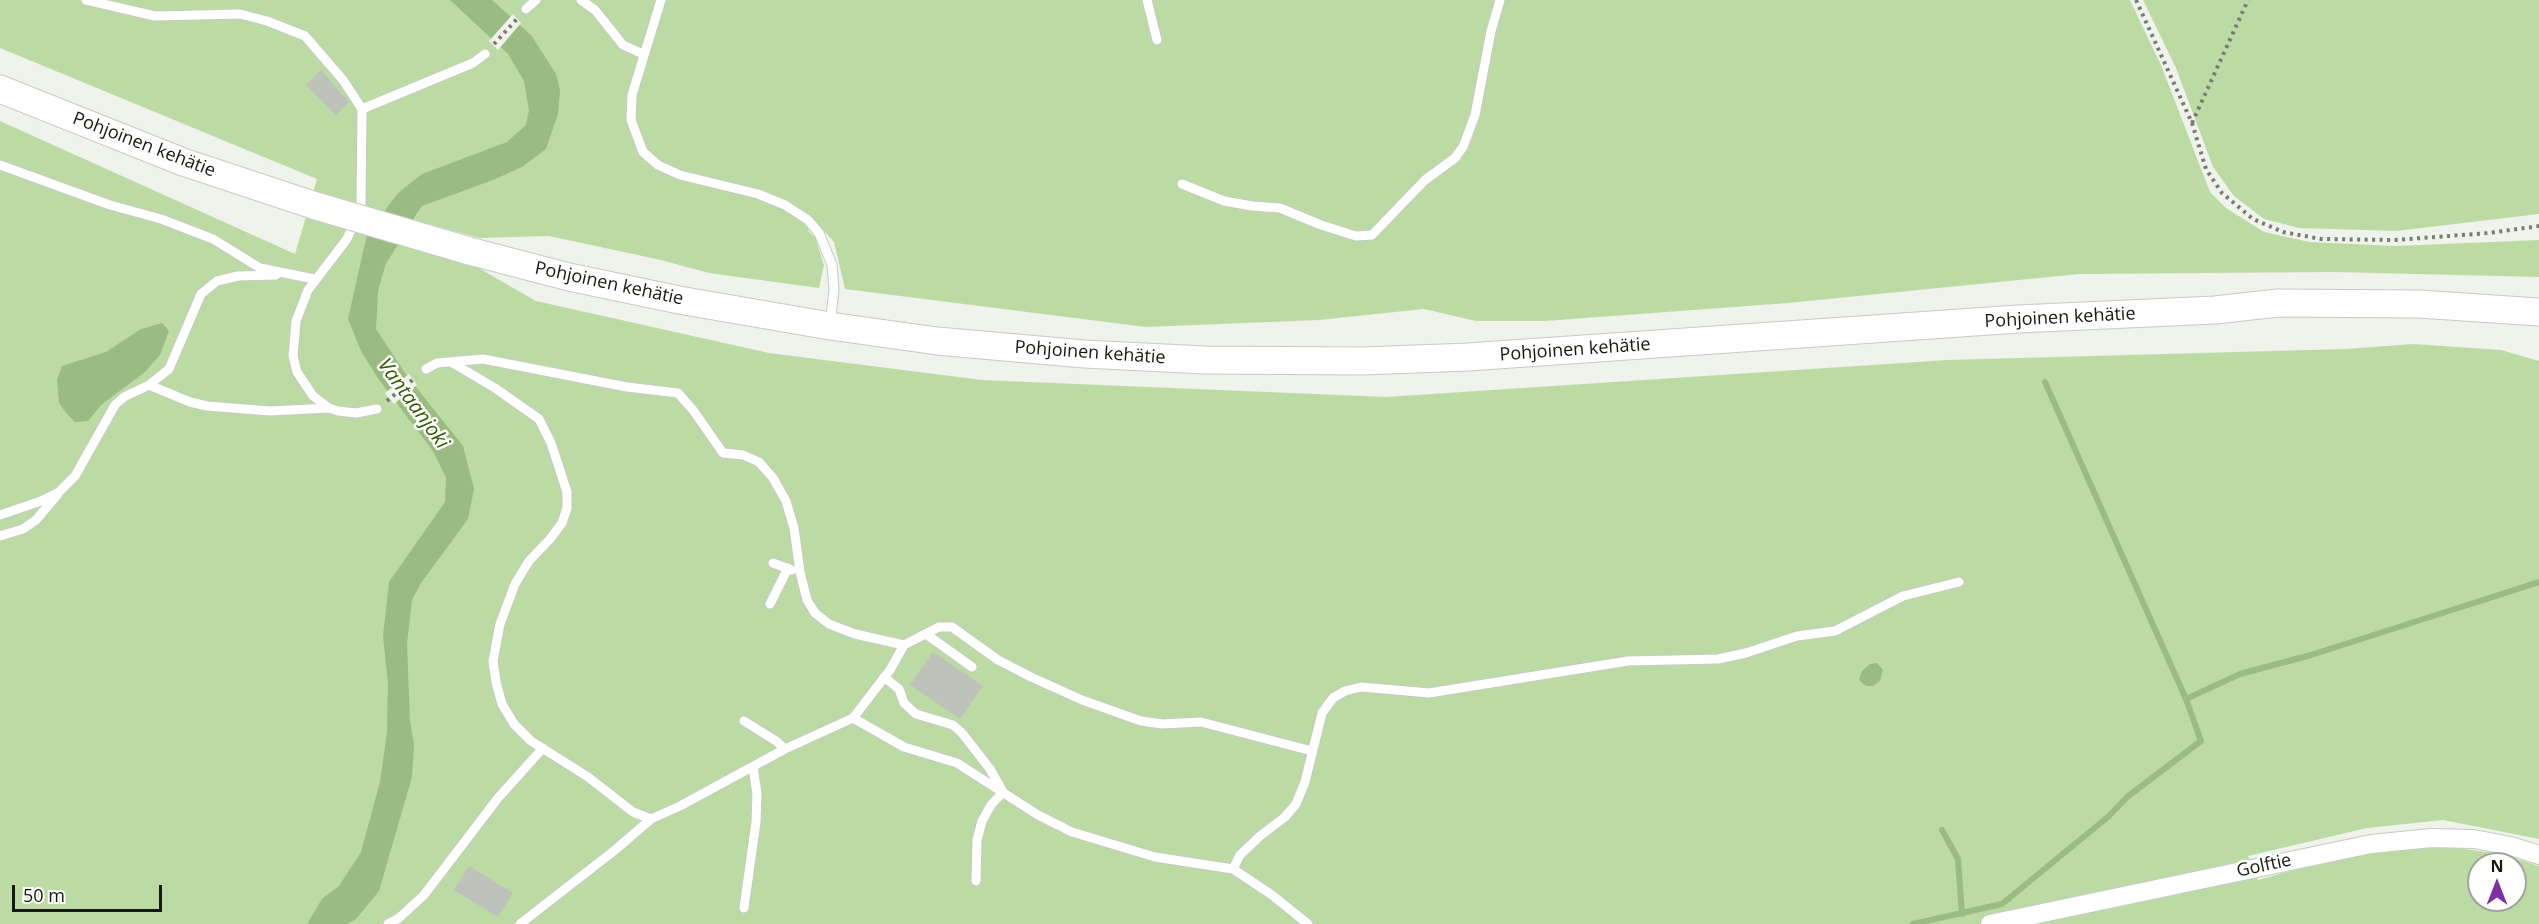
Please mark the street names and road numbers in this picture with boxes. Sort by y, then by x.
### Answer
street label: Pohjoinen kehätie [70,108,218,182]
street label: Pohjoinen kehätie [533,258,685,310]
street label: Pohjoinen kehätie [1984,303,2136,333]
street label: Pohjoinen kehätie [1499,334,1651,366]
street label: Pohjoinen kehätie [1014,337,1166,369]
street label: Golftie [2235,850,2293,882]

